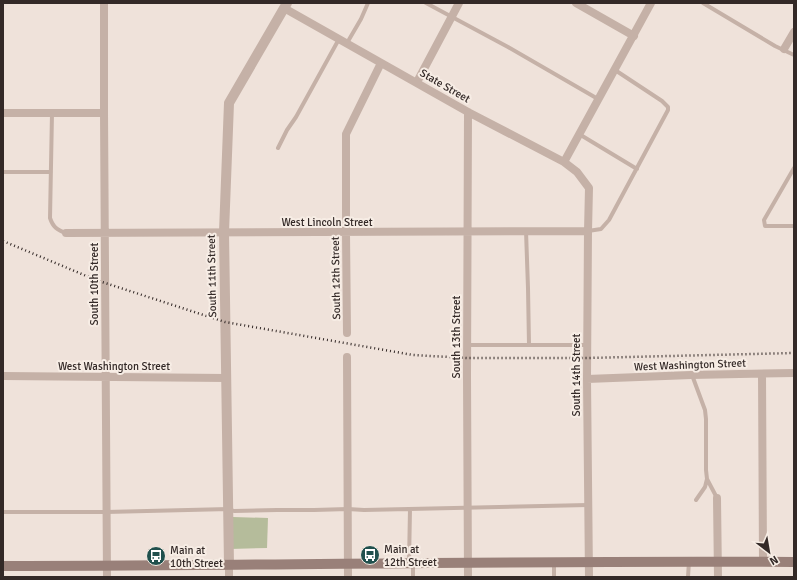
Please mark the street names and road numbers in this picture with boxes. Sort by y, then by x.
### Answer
street label: State Street [418,66,473,106]
street label: West Lincoln Street [281,216,373,229]
street label: South 11th Street [205,234,219,318]
street label: South 12th Street [329,236,343,320]
street label: South 10th Street [88,242,101,325]
street label: South 13th Street [450,295,463,378]
street label: South 14th Street [570,333,583,416]
street label: West Washington Street [634,357,746,373]
street label: West Washington Street [58,360,170,373]

